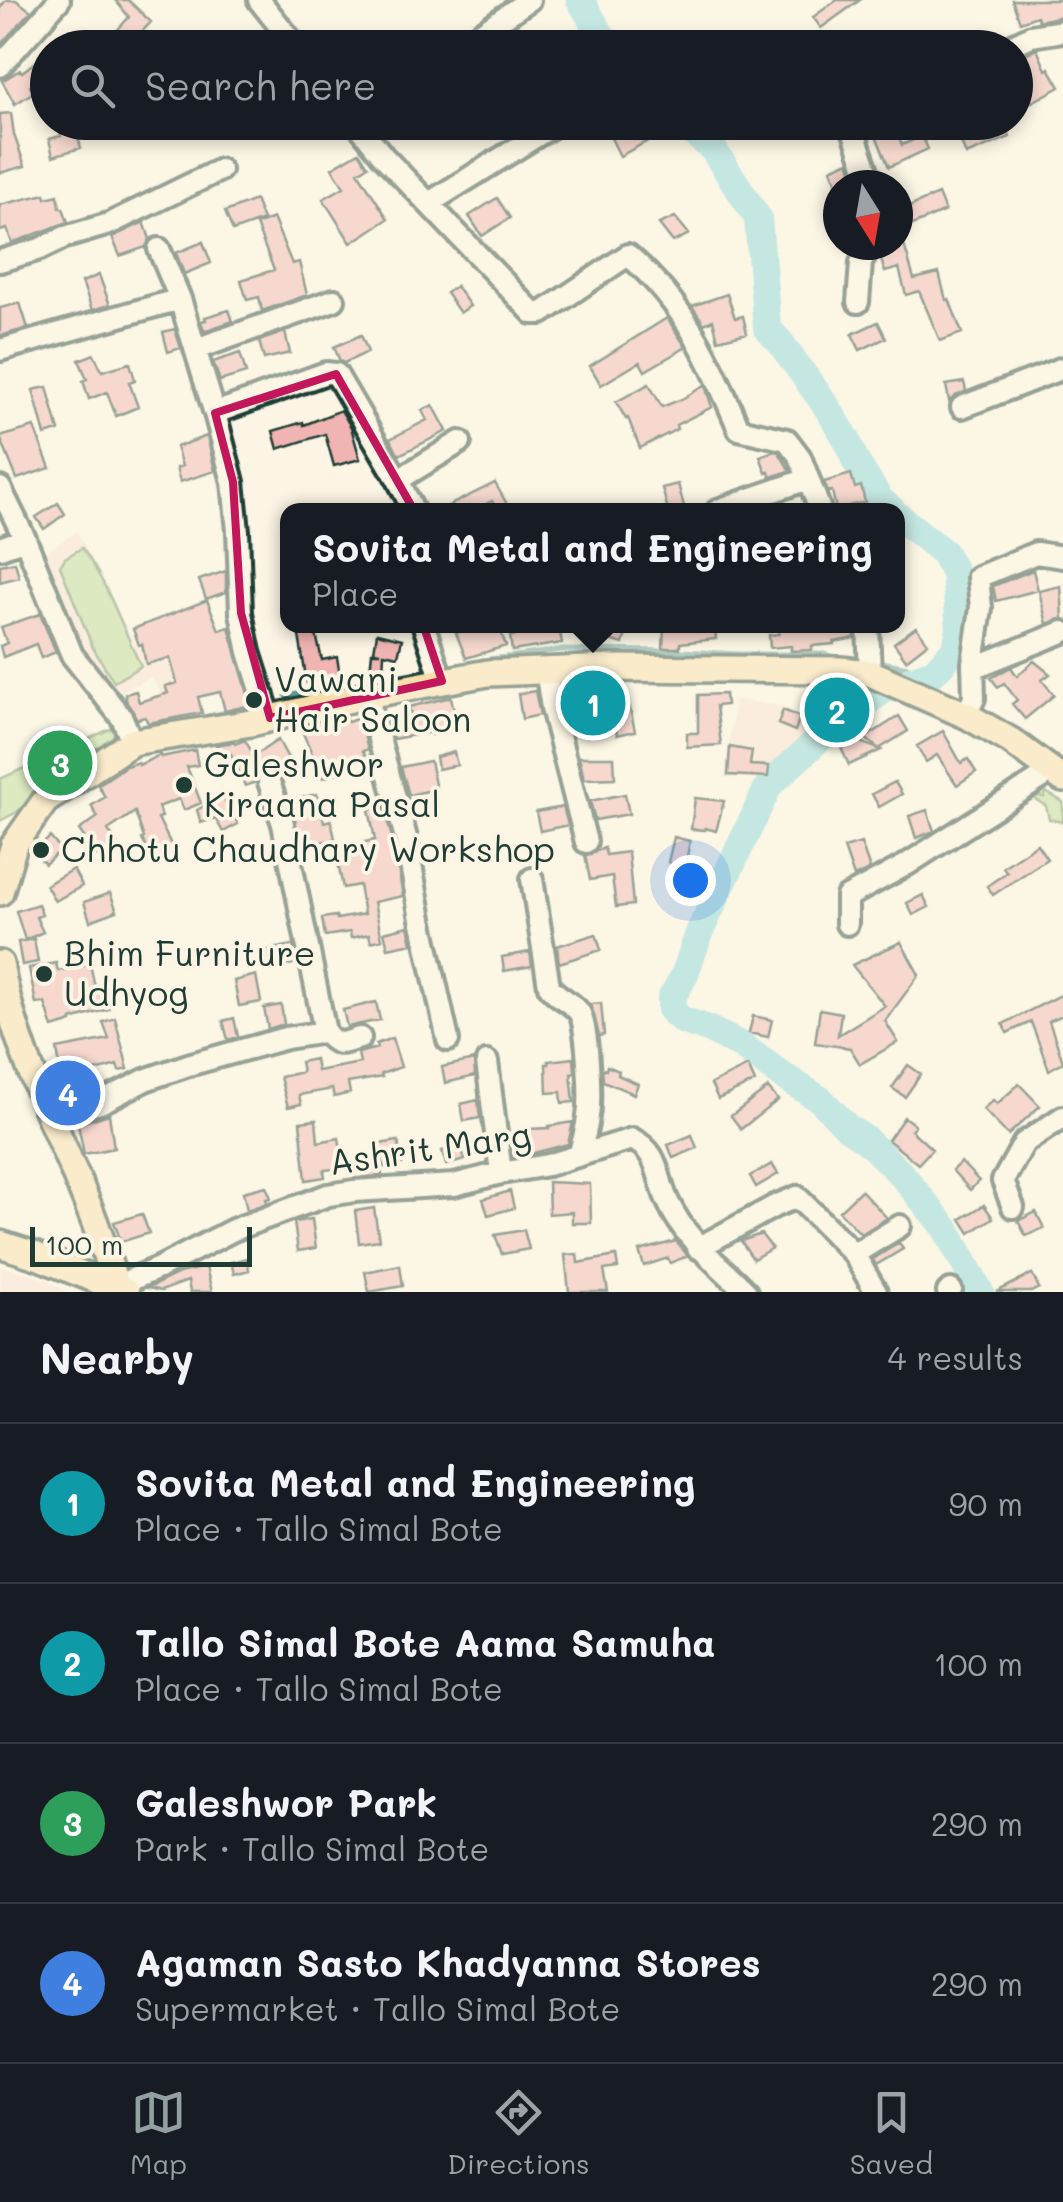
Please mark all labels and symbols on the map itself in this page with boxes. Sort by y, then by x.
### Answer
north arrow [823,170,913,260]
place label: Vawani Hair Saloon [274,655,471,741]
pin: 1 [560,666,626,740]
pin: 2 [804,672,870,748]
marker: Vawani Hair Saloon [243,689,265,711]
pin: 3 [28,726,92,800]
place label: Galeshwor Kiraana Pasal [204,740,440,826]
marker: Galeshwor Kiraana Pasal [173,774,195,796]
place label: Chhotu Chaudhary Workshop [61,825,555,871]
marker: Chhotu Chaudhary Workshop [30,839,52,861]
your location [665,855,716,906]
place label: Bhim Furniture Udhyog [64,929,315,1015]
marker: Bhim Furniture Udhyog [33,963,55,985]
pin: 4 [36,1056,100,1130]
street label: Ashrit Marg [326,1110,534,1184]
scale bar [30,1222,252,1266]

